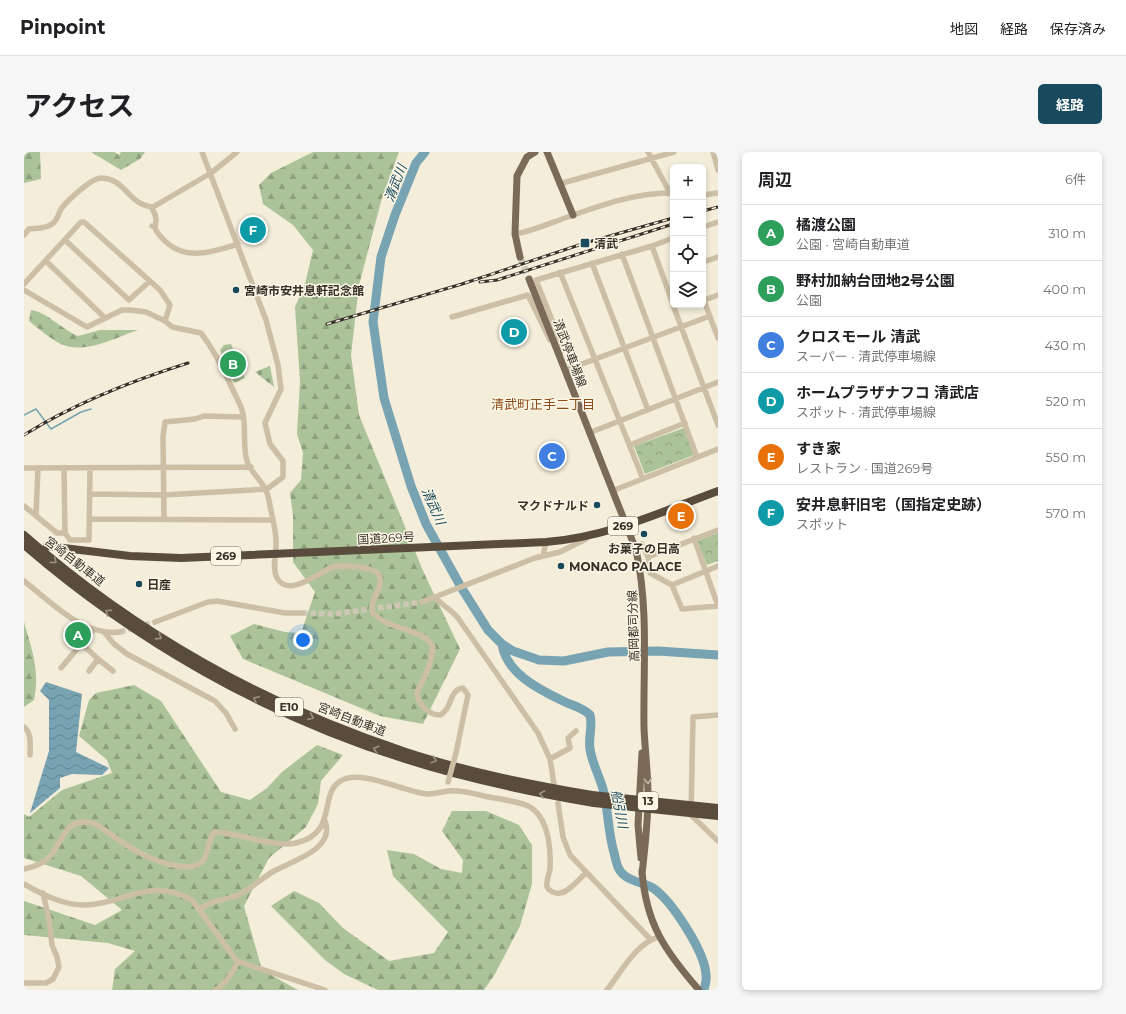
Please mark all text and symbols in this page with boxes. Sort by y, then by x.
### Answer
text: Pinpoint [20,16,105,39]
text: 地図 [950,20,978,38]
text: 経路 [1000,20,1028,38]
text: 保存済み [1050,20,1106,38]
button: 経路 [1038,84,1102,124]
text: アクセス [24,89,135,123]
water label: 清武川 [381,160,410,204]
map controls [670,164,706,308]
button: + [670,164,706,200]
text: 周辺 [758,170,792,190]
text: 6件 [1065,171,1086,187]
button: − [670,200,706,236]
pin: F [240,215,266,245]
text: 橘渡公園 [796,215,856,234]
text: A [766,225,776,241]
text: 310 m [1048,225,1086,241]
place label: 清武 [594,236,618,251]
button: locate [670,236,706,272]
text: 公園 · 宮崎自動車道 [796,236,910,252]
marker: 清武 [579,237,591,249]
text: 野村加納台団地2号公園 [796,271,955,290]
button: layers [670,272,706,308]
text: B [766,281,776,297]
text: 400 m [1043,281,1086,297]
place label: 宮崎市安井息軒記念館 [244,283,364,298]
marker: 宮崎市安井息軒記念館 [231,285,241,295]
text: 公園 [796,292,822,308]
pin: D [501,317,527,347]
street label: 清武停車場線 [550,317,590,389]
text: クロスモール 清武 [796,327,920,346]
text: C [766,337,776,353]
text: 430 m [1044,337,1086,353]
text: スーパー · 清武停車場線 [796,348,936,364]
pin: B [220,349,246,379]
text: ホームプラザナフコ 清武店 [796,383,979,402]
text: D [766,393,776,409]
text: 520 m [1046,393,1086,409]
district label: 清武町正手二丁目 [491,396,595,412]
text: スポット · 清武停車場線 [796,404,936,420]
text: すき家 [796,439,841,458]
pin: C [539,441,565,471]
text: E [767,449,775,465]
text: 550 m [1046,449,1086,465]
text: レストラン · 国道269号 [796,460,933,476]
water label: 清武川 [419,485,450,529]
text: 安井息軒旧宅（国指定史跡） [796,495,991,514]
place label: マクドナルド [517,498,589,513]
marker: マクドナルド [592,500,602,510]
pin: E [668,501,694,531]
text: F [767,505,775,521]
text: 570 m [1046,505,1086,521]
text: スポット [796,516,848,532]
road number: 269 [608,517,638,535]
street label: 国道269号 [357,529,415,547]
marker: お菓子の日高 [639,529,649,539]
street label: 宮崎自動車道 [42,533,108,589]
place label: お菓子の日高 [608,541,680,556]
road number: 269 [211,547,241,565]
one-way arrow [49,556,56,563]
place label: MONACO PALACE [569,559,682,574]
marker: MONACO PALACE [556,561,566,571]
place label: 日産 [147,577,171,592]
marker: 日産 [134,579,144,589]
street label: 高岡都司分線 [624,590,642,662]
one-way arrow [106,609,113,616]
pin: A [65,620,91,650]
your location [293,630,313,650]
one-way arrow [155,632,162,640]
one-way arrow [253,697,260,704]
road number: E10 [275,698,303,716]
street label: 宮崎自動車道 [316,699,388,739]
one-way arrow [308,712,315,720]
one-way arrow [373,746,380,754]
one-way arrow [430,755,437,764]
one-way arrow [643,778,652,784]
water label: 船引川 [608,788,632,832]
one-way arrow [539,790,545,798]
road number: 13 [638,792,658,810]

